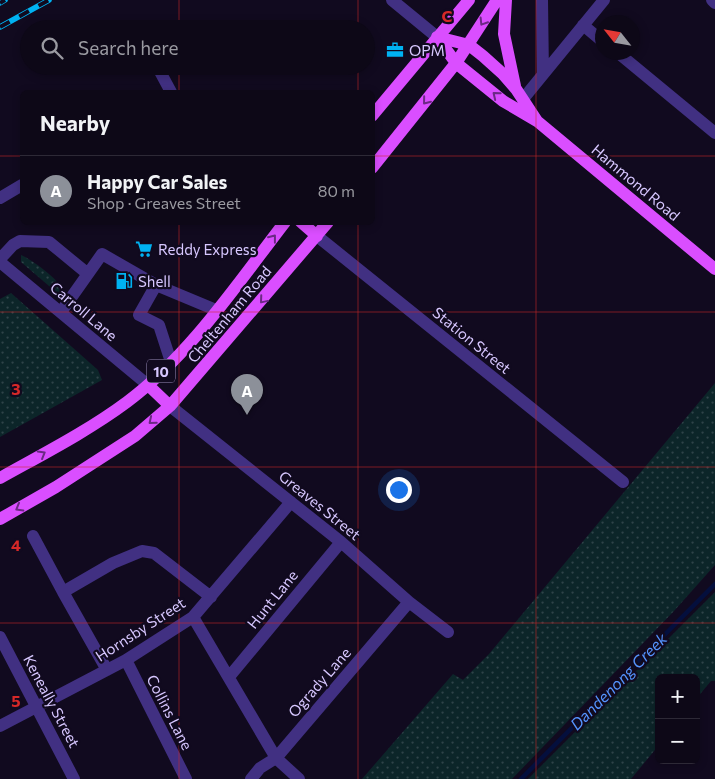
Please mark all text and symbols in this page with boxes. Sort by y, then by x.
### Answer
text: C [442,6,453,25]
north arrow [595,15,640,60]
one-way arrow [479,17,489,26]
search box [20,20,375,75]
icon: search [38,34,66,62]
text: Search here [78,36,178,59]
office icon: OPM [385,40,405,60]
place label: OPM [409,41,445,59]
one-way arrow [493,93,502,101]
one-way arrow [423,95,431,104]
text: Nearby [40,110,110,135]
street label: Hammond Road [588,140,684,224]
text: Happy Car Sales [87,170,227,193]
text: A [50,181,62,200]
text: 80 m [318,181,355,200]
text: Shop · Greaves Street [87,193,241,212]
one-way arrow [268,235,276,244]
supermarket icon: Reddy Express [134,239,154,259]
place label: Reddy Express [158,240,257,258]
street label: Cheltenham Road [183,262,275,366]
fuel station icon: Shell [114,271,134,291]
place label: Shell [138,272,171,290]
street label: Carroll Lane [47,278,121,344]
one-way arrow [259,294,268,303]
street label: Station Street [429,303,515,377]
road number: 10 [147,360,175,382]
pin: A [231,374,263,415]
text: 3 [11,379,21,398]
one-way arrow [149,416,158,425]
one-way arrow [37,450,46,460]
street label: Greaves Street [276,467,364,543]
your location [386,477,412,503]
one-way arrow [16,502,25,512]
text: 4 [11,535,21,554]
street label: Hunt Lane [243,566,301,632]
street label: Hornsby Street [92,593,188,665]
water label: Dandenong Creek [566,628,671,733]
street label: Ogrady Lane [284,643,354,720]
street label: Keneally Street [20,652,84,750]
street label: Collins Lane [143,671,197,753]
map controls [655,674,700,764]
button: + [655,674,700,719]
text: 5 [11,691,21,710]
button: − [655,719,700,764]

